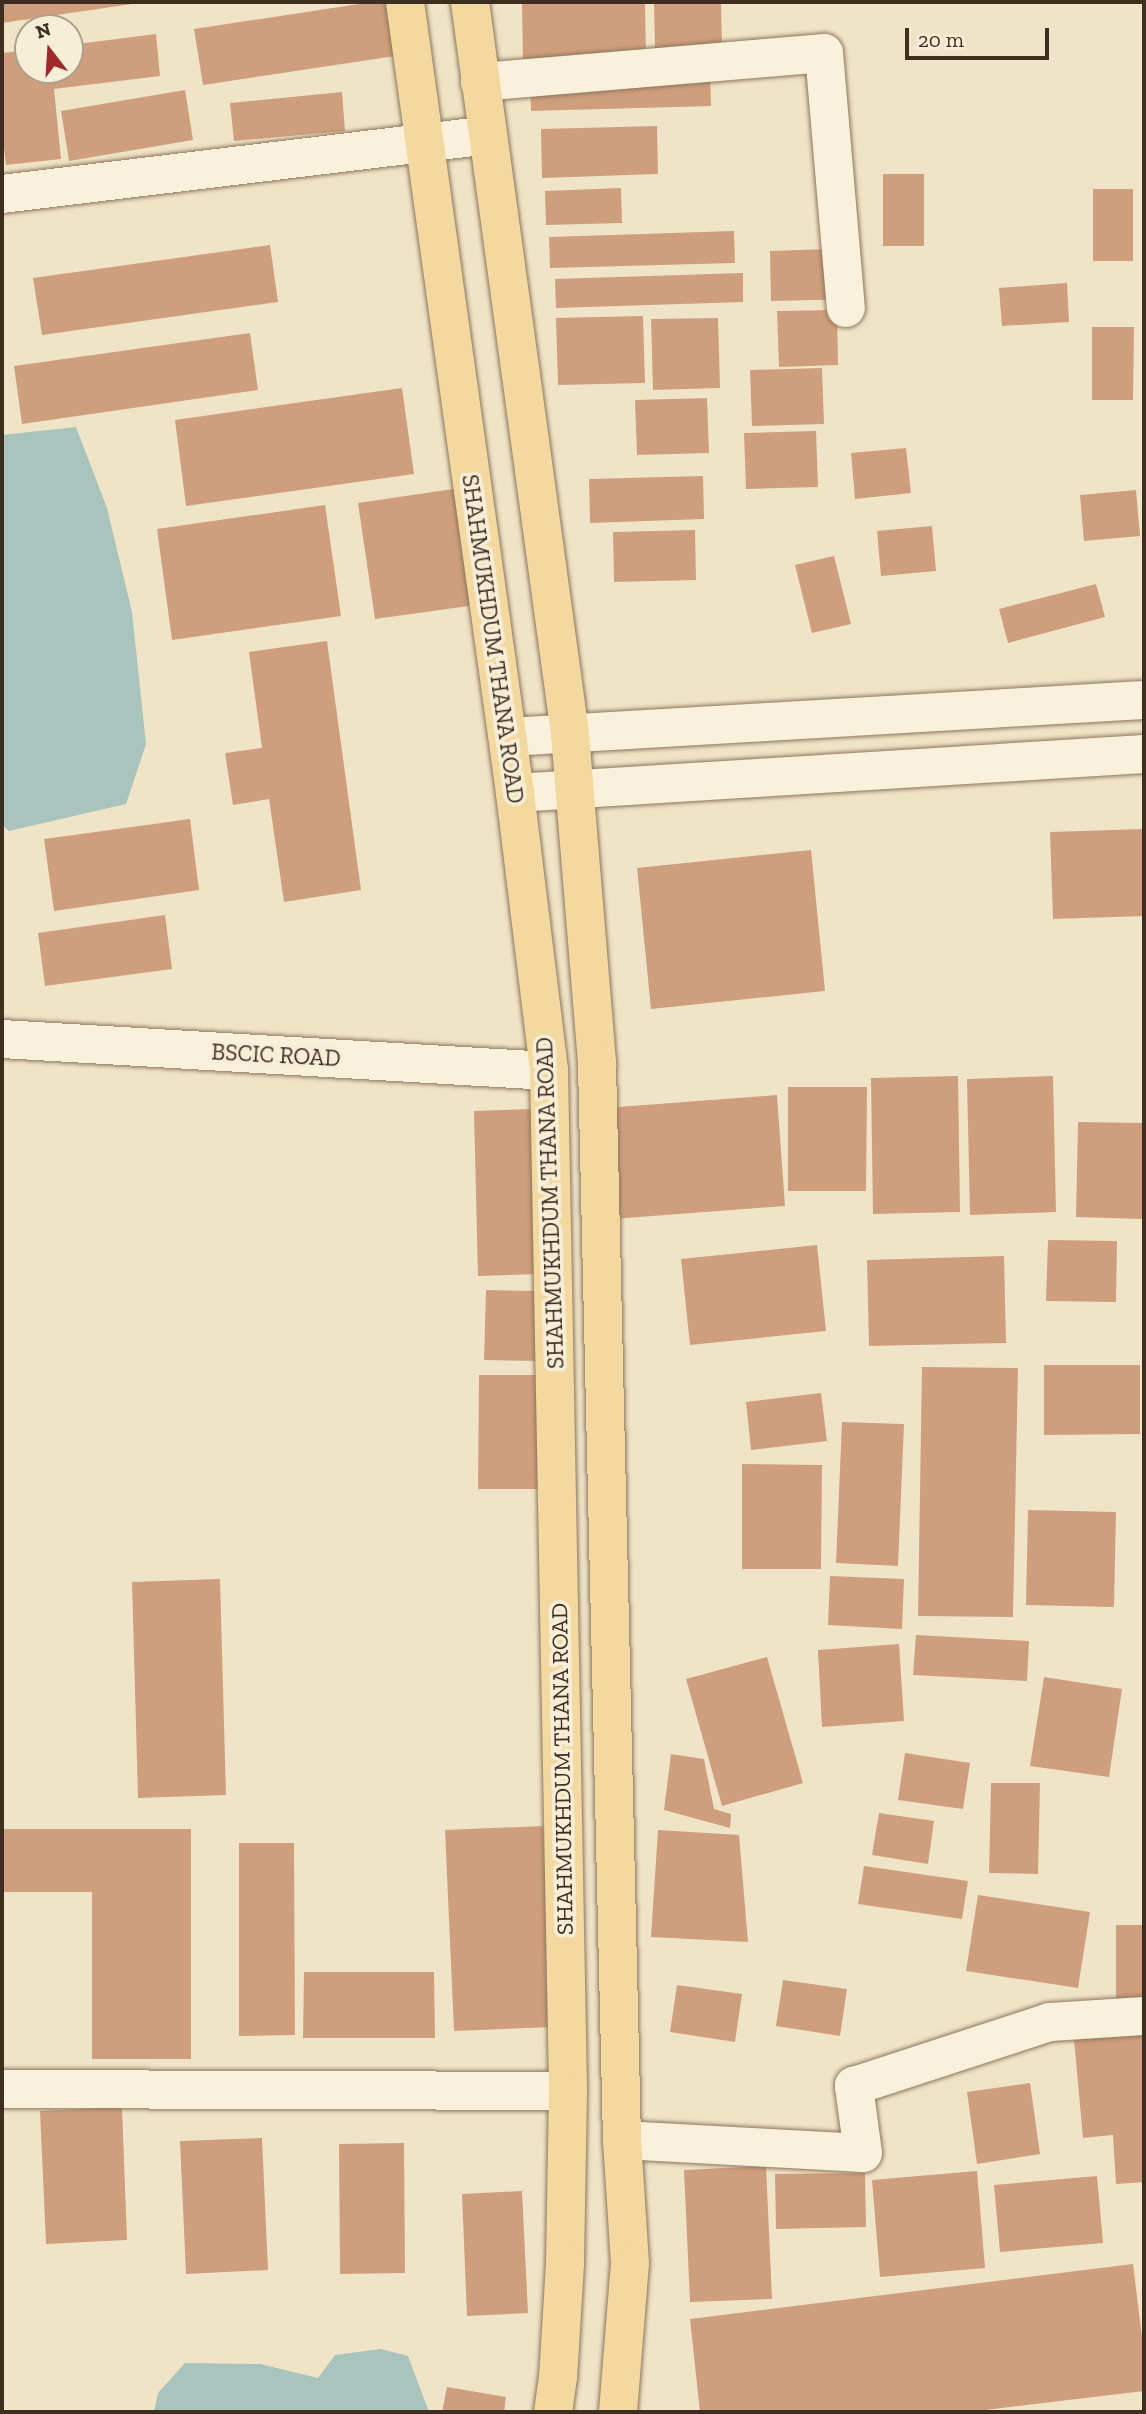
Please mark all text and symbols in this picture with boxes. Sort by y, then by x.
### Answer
north arrow [14,14,84,84]
scale bar [908,14,1052,58]
text: N [33,17,54,43]
text: 20 m [918,27,964,52]
street label: SHAHMUKHDUM THANA ROAD [456,472,530,806]
street label: SHAHMUKHDUM THANA ROAD [530,1036,570,1370]
street label: BSCIC ROAD [211,1038,341,1072]
street label: SHAHMUKHDUM THANA ROAD [545,1602,579,1936]

